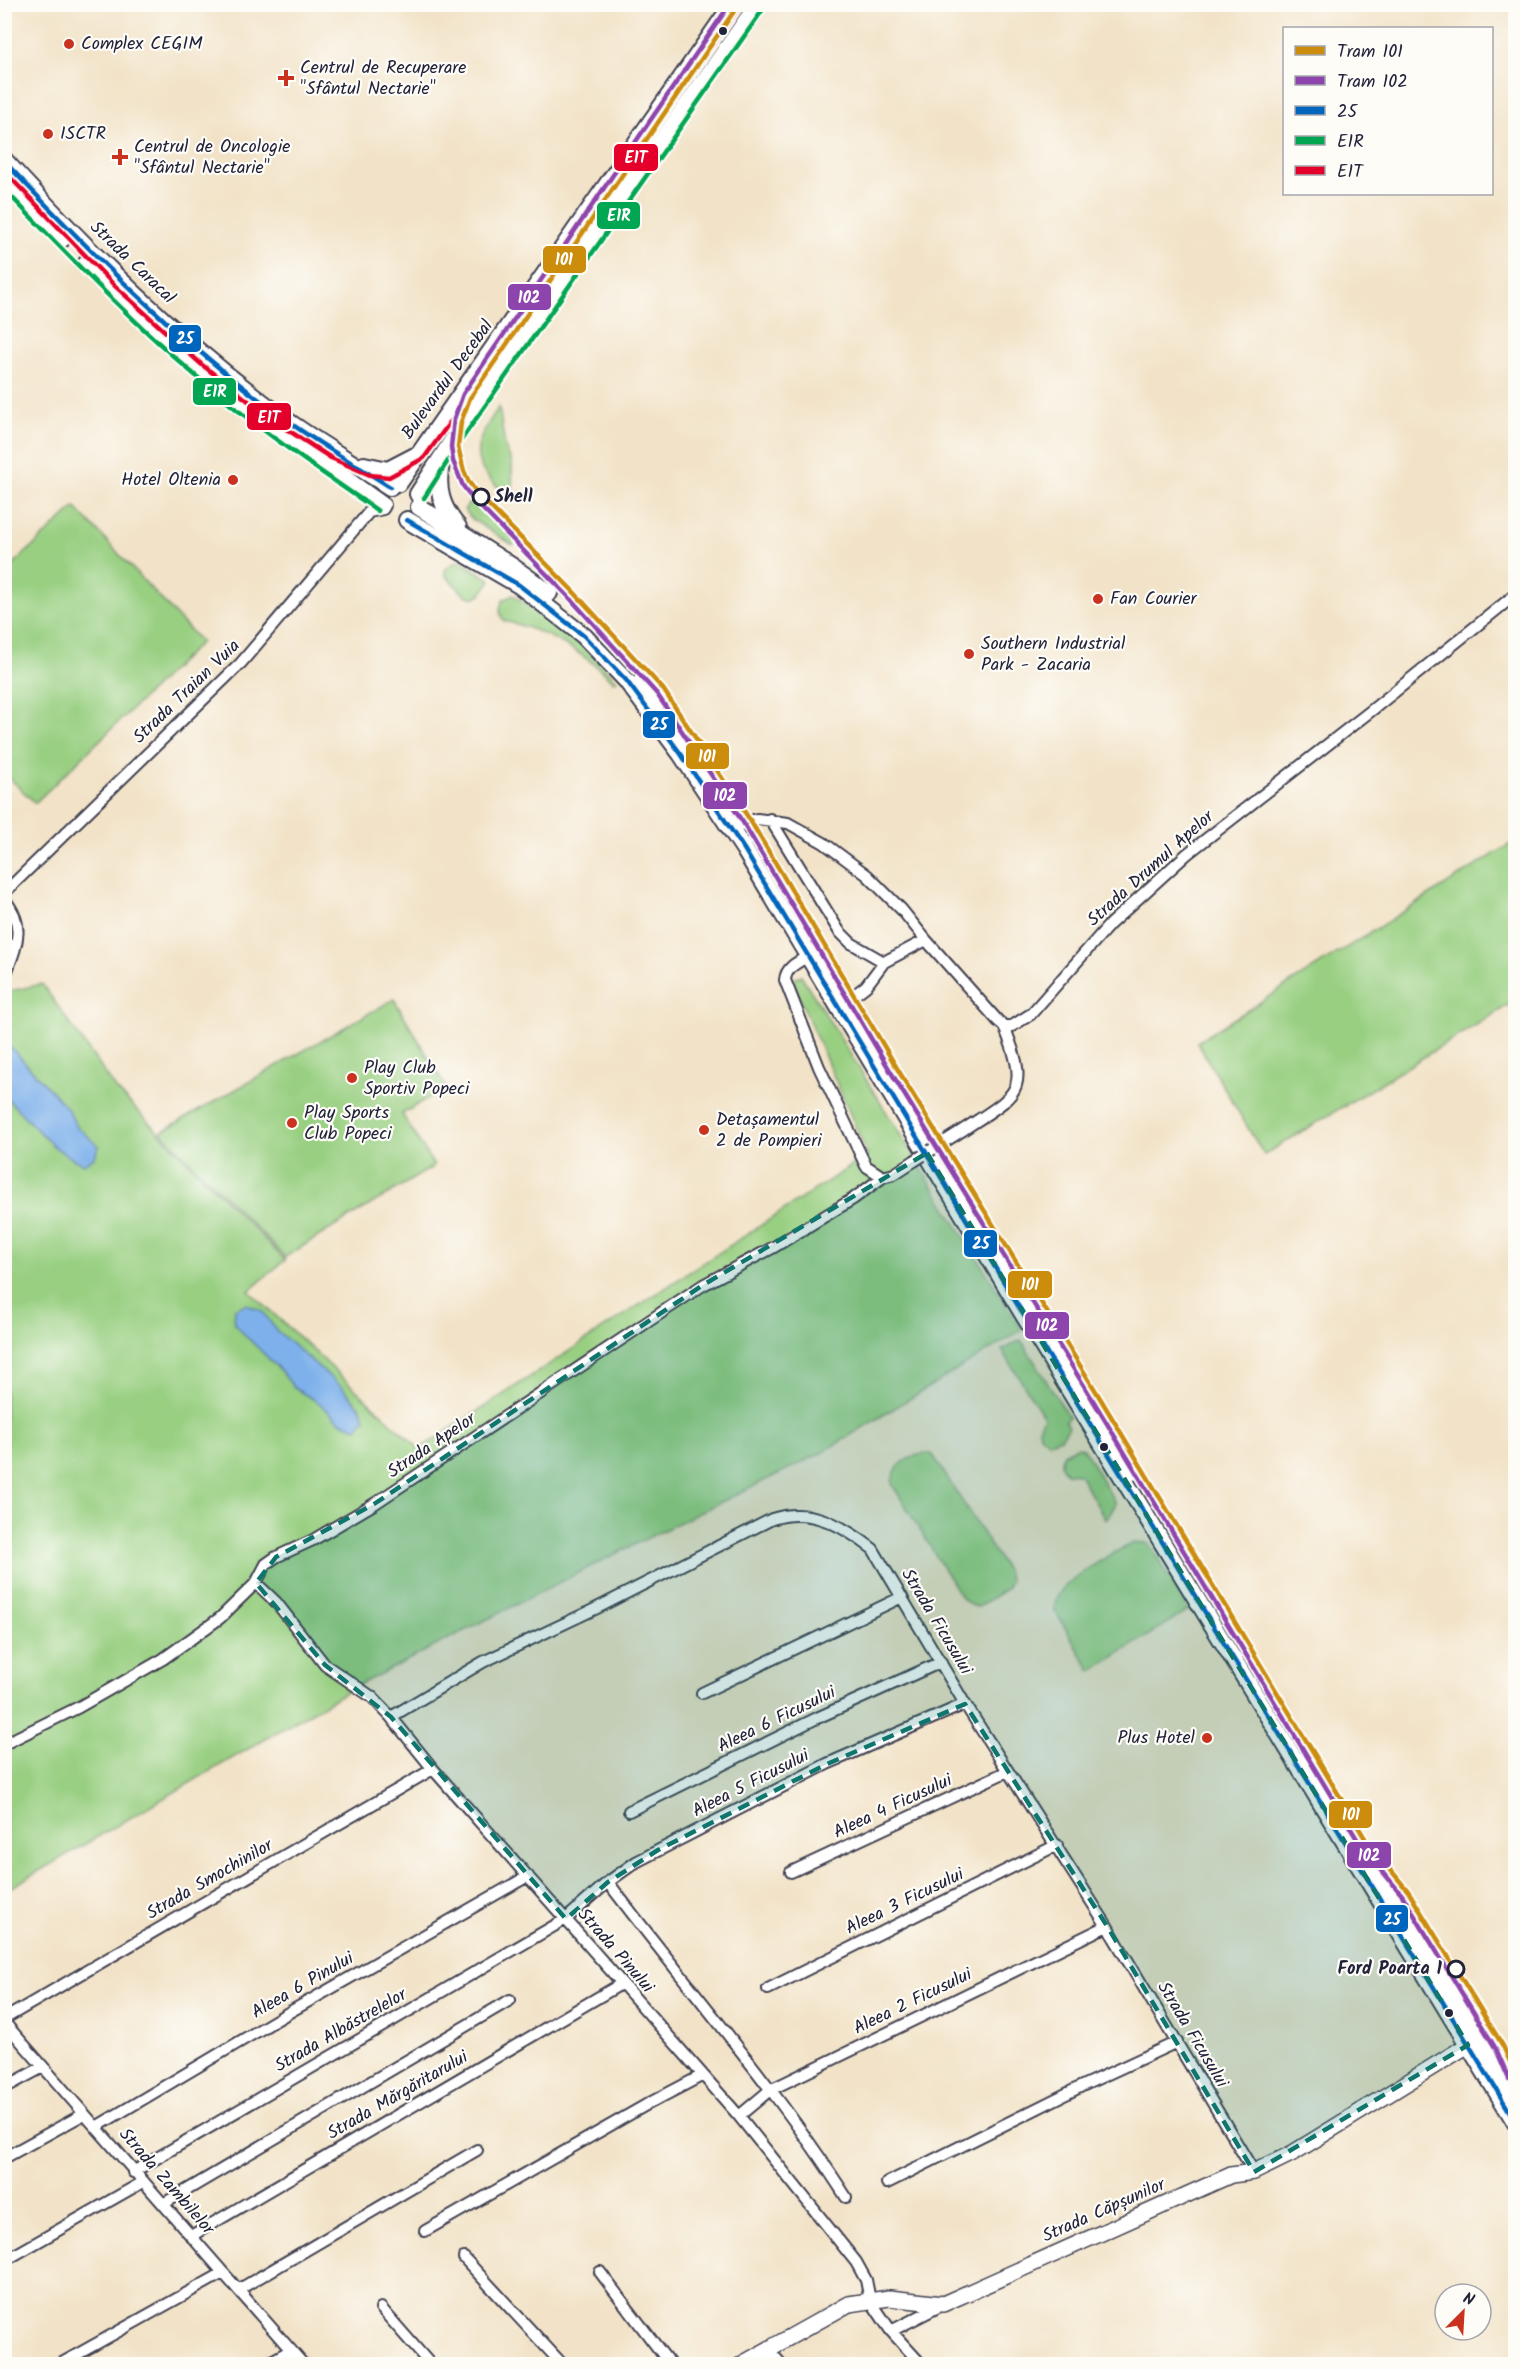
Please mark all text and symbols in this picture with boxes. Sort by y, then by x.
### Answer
unlabelled marker [717,25,729,37]
legend [1283,27,1493,195]
place label: Complex CEGIM [81,30,203,59]
marker: Complex CEGIM [62,37,76,51]
text: Tram 101 [1337,38,1403,67]
place label: Centrul de Recuperare "Sfântul Nectarie" [300,54,466,104]
text: Tram 102 [1337,68,1408,97]
marker: Centrul de Recuperare "Sfântul Nectarie" [277,69,295,87]
text: 25 [1337,98,1358,127]
place label: ISCTR [60,120,106,149]
marker: ISCTR [41,127,55,141]
text: E1R [1337,128,1364,157]
place label: Centrul de Oncologie "Sfântul Nectarie" [134,133,290,183]
line badge: E1T [613,143,659,172]
text: E1T [625,146,648,171]
marker: Centrul de Oncologie "Sfântul Nectarie" [111,148,129,166]
text: E1T [1337,158,1364,187]
line badge: E1R [596,201,641,230]
text: E1R [607,204,631,229]
street label: Strada Caracal [82,214,182,312]
line badge: 101 [542,245,587,274]
text: 101 [555,248,573,273]
line badge: 102 [507,283,552,311]
text: 102 [518,286,540,311]
street label: Bulevardul Decebal [395,314,502,446]
line badge: 25 [168,324,202,353]
text: 25 [176,327,196,352]
line badge: E1R [192,377,237,406]
text: E1R [203,380,227,405]
line badge: E1T [246,402,292,431]
text: E1T [258,406,281,431]
place label: Hotel Oltenia [121,466,221,495]
marker: Hotel Oltenia [226,473,240,487]
place label: Shell [494,483,533,512]
marker: Shell [472,488,490,506]
place label: Fan Courier [1110,585,1198,614]
marker: Fan Courier [1091,592,1105,606]
place label: Southern Industrial Park - Zacaria [981,630,1126,680]
street label: Strada Traian Vuia [127,633,247,751]
marker: Southern Industrial Park - Zacaria [962,647,976,661]
line badge: 25 [642,710,676,739]
text: 25 [650,713,670,738]
line badge: 101 [685,742,730,770]
text: 101 [698,745,716,770]
line badge: 102 [702,781,748,810]
text: 102 [714,784,736,809]
street label: Strada Drumul Apelor [1081,803,1222,934]
place label: Play Club Sportiv Popeci [364,1054,470,1104]
marker: Play Club Sportiv Popeci [345,1071,359,1085]
place label: Play Sports Club Popeci [304,1099,392,1149]
place label: Detașamentul 2 de Pompieri [716,1106,822,1156]
marker: Play Sports Club Popeci [285,1116,299,1130]
marker: Detașamentul 2 de Pompieri [697,1123,711,1137]
line badge: 25 [963,1229,998,1258]
text: 25 [972,1232,992,1257]
line badge: 101 [1007,1270,1053,1299]
text: 101 [1021,1273,1039,1298]
line badge: 102 [1024,1311,1070,1340]
text: 102 [1036,1314,1058,1339]
street label: Strada Apelor [382,1405,483,1486]
unlabelled marker [1098,1441,1110,1453]
street label: Strada Ficusului [893,1563,980,1681]
street label: Aleea 6 Ficusului [713,1678,842,1761]
place label: Plus Hotel [1118,1724,1196,1753]
marker: Plus Hotel [1200,1731,1214,1745]
street label: Aleea 5 Ficusului [687,1742,815,1826]
street label: Aleea 4 Ficusului [829,1766,958,1847]
line badge: 101 [1328,1800,1373,1829]
text: 101 [1342,1803,1360,1828]
street label: Strada Smochinilor [141,1831,280,1928]
line badge: 102 [1346,1841,1392,1869]
text: 102 [1358,1844,1380,1869]
street label: Aleea 3 Ficusului [841,1860,970,1943]
street label: Strada Pinului [570,1902,661,2001]
line badge: 25 [1375,1904,1409,1933]
text: 25 [1383,1908,1403,1933]
street label: Aleea 6 Pinului [246,1945,360,2027]
place label: Ford Poarta 1 [1337,1955,1443,1984]
street label: Aleea 2 Ficusului [849,1960,978,2043]
marker: Ford Poarta 1 [1447,1960,1465,1978]
street label: Strada Ficusului [1149,1976,1236,2094]
street label: Strada Albăstrelelor [269,1981,413,2081]
unlabelled marker [1443,2007,1455,2019]
street label: Strada Mărgăritarului [322,2043,475,2148]
street label: Strada Zambilelor [111,2122,222,2243]
street label: Strada Căpșunilor [1038,2170,1171,2251]
north arrow [1433,2282,1493,2342]
text: N [1459,2286,1478,2313]

